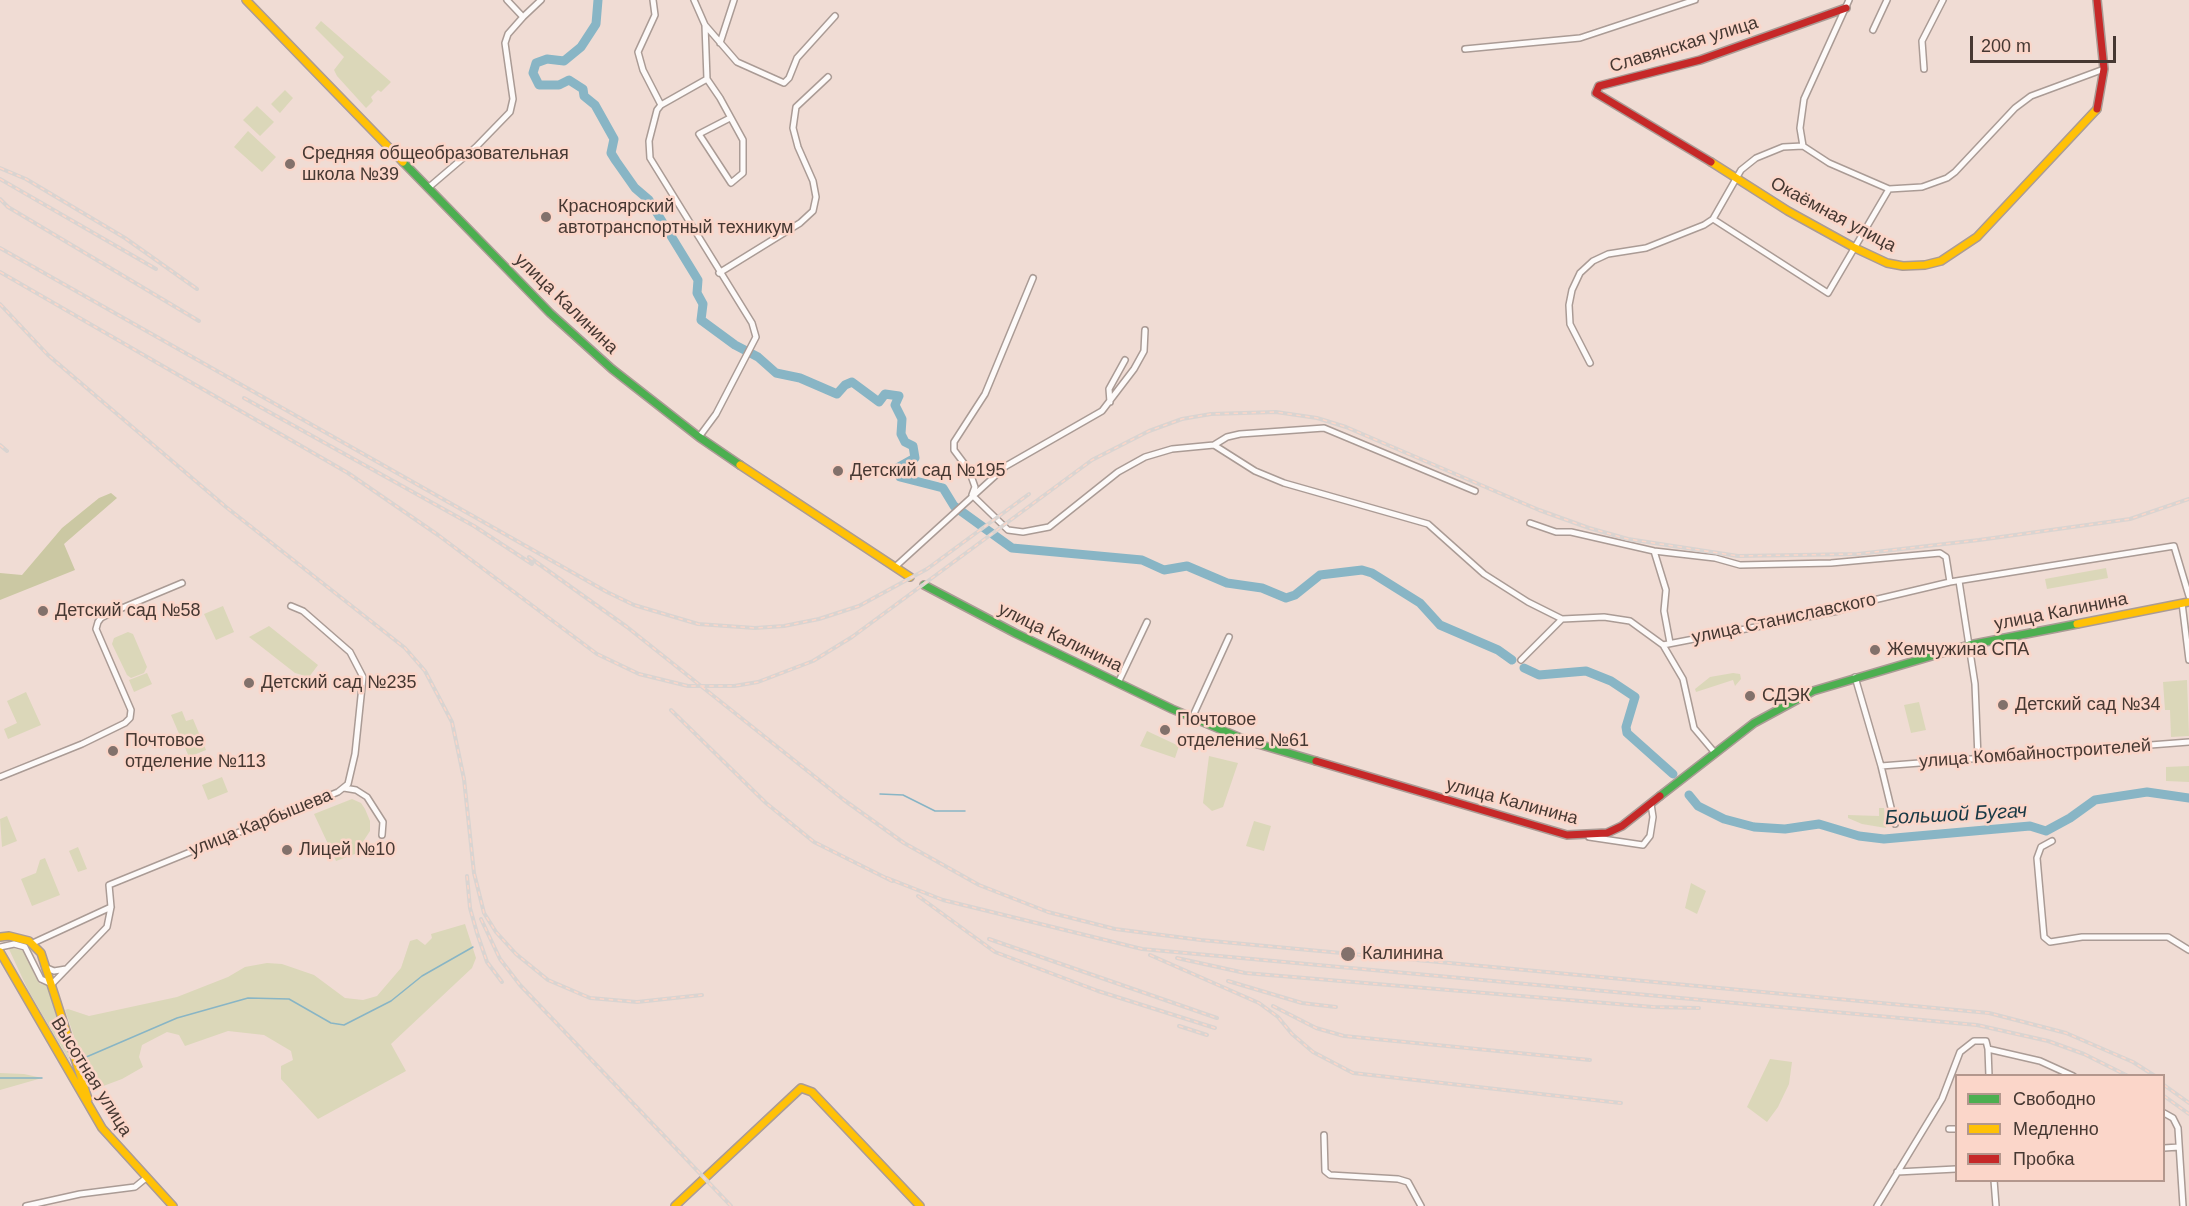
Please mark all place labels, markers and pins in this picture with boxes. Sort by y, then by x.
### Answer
place label: Средняя общеобразовательная школа №39 [302,143,569,186]
marker: Средняя общеобразовательная школа №39 [283,157,297,171]
place label: Красноярский автотранспортный техникум [558,196,793,238]
marker: Красноярский автотранспортный техникум [539,210,553,224]
place label: Детский сад №195 [850,460,1005,482]
marker: Детский сад №195 [831,464,845,478]
place label: Детский сад №58 [55,600,200,622]
marker: Детский сад №58 [36,604,50,618]
place label: Жемчужина СПА [1887,639,2029,661]
marker: Жемчужина СПА [1868,643,1882,657]
place label: Детский сад №235 [261,672,416,694]
marker: Детский сад №235 [242,676,256,690]
place label: СДЭК [1762,685,1810,707]
marker: СДЭК [1743,689,1757,703]
place label: Детский сад №34 [2015,694,2160,716]
marker: Детский сад №34 [1996,698,2010,712]
place label: Почтовое отделение №61 [1177,709,1309,752]
marker: Почтовое отделение №61 [1158,723,1172,737]
place label: Почтовое отделение №113 [125,730,266,772]
marker: Почтовое отделение №113 [106,744,120,758]
place label: Лицей №10 [299,839,395,861]
marker: Лицей №10 [280,843,294,857]
place label: Калинина [1362,943,1443,965]
marker: Калинина [1339,945,1357,963]

